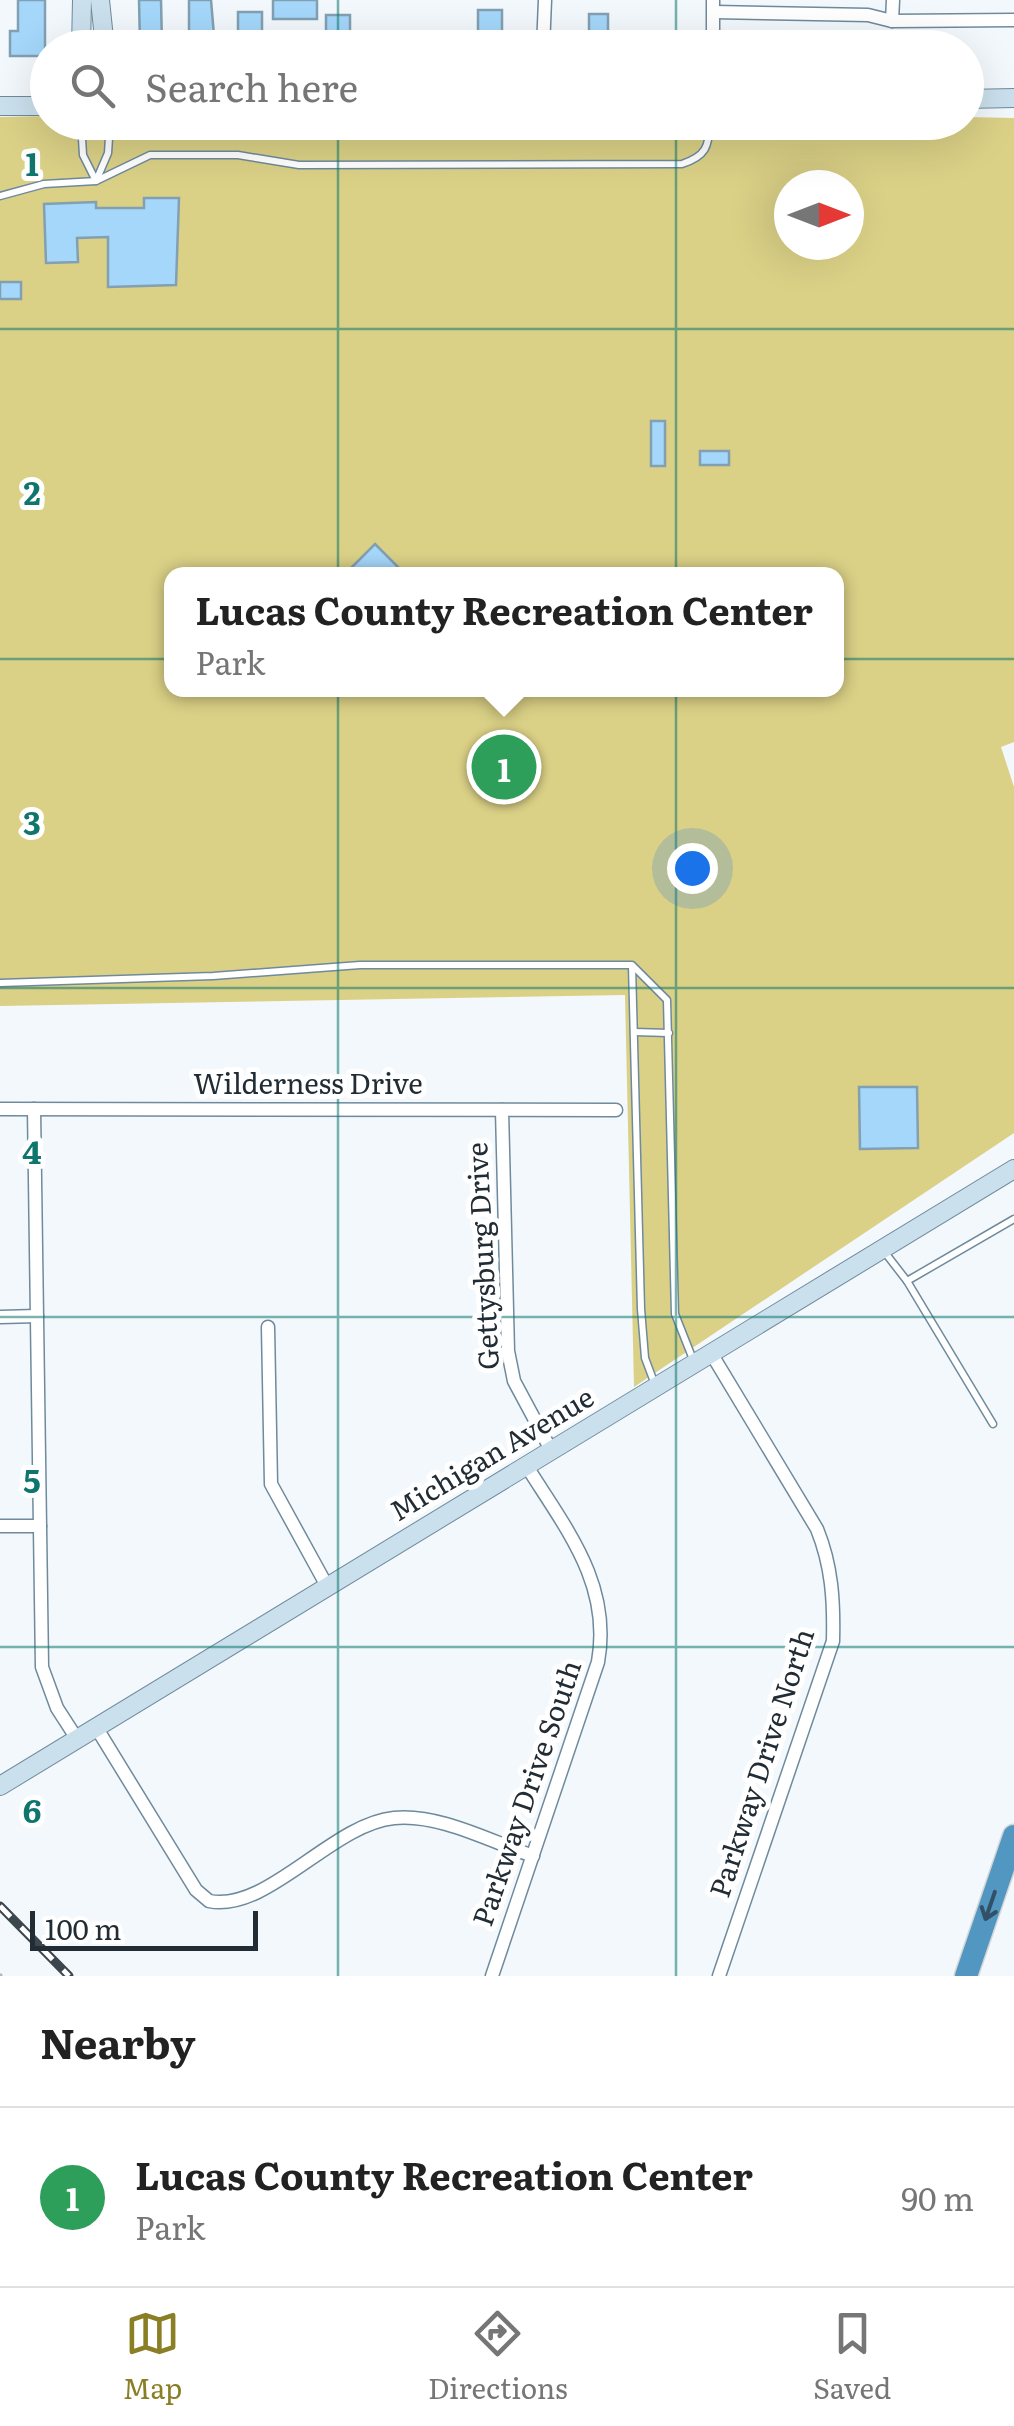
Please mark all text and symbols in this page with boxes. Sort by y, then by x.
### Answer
search box [30,30,984,140]
text: Search here [145,57,358,114]
icon: search [65,58,120,113]
text: 1 [25,138,39,186]
north arrow [774,170,864,260]
text: 2 [23,467,41,515]
popup [164,567,844,697]
text: Lucas County Recreation Center [195,580,813,637]
text: Park [195,637,265,685]
pin: 1 [472,730,536,804]
text: 3 [23,797,41,845]
your location [667,843,718,894]
street label: Wilderness Drive [193,1061,423,1103]
text: 4 [22,1126,42,1174]
street label: Gettysburg Drive [454,1141,508,1371]
street label: Michigan Avenue [381,1375,601,1530]
text: 5 [23,1455,41,1503]
street label: Parkway Drive North [697,1623,823,1902]
street label: Parkway Drive South [460,1654,590,1931]
text: 6 [23,1785,41,1833]
one-way arrow [980,1890,998,1921]
scale bar [30,1906,258,1950]
text: 100 m [45,1907,122,1949]
text: Nearby [40,2010,196,2072]
text: Lucas County Recreation Center [135,2145,753,2202]
text: 1 [66,2173,79,2221]
text: 90 m [901,2173,974,2221]
text: Park [135,2202,205,2250]
tab: Map [123,2306,182,2408]
tab: Directions [428,2306,568,2408]
tab: Saved [813,2306,891,2408]

